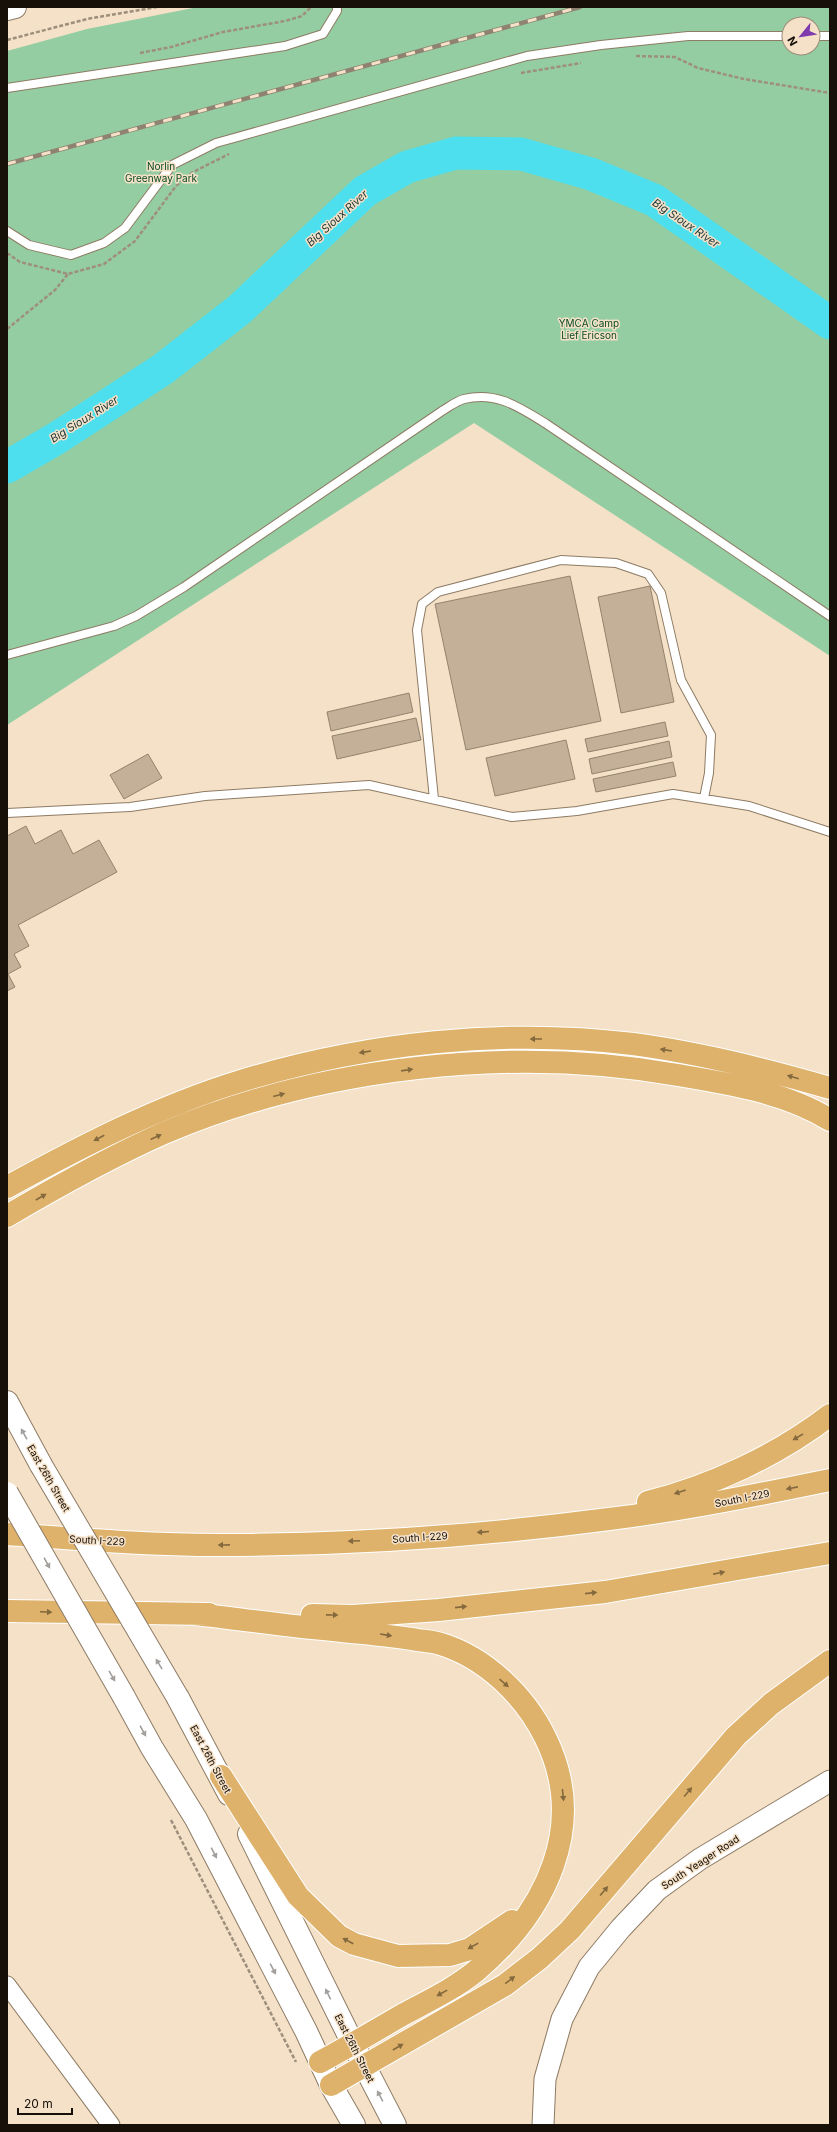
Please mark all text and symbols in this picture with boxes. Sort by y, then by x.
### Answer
north arrow [781,16,821,56]
text: N [784,34,800,48]
park label: Norlin Greenway Park [125,160,198,184]
water label: Big Sioux River [303,186,371,249]
water label: Big Sioux River [650,195,723,251]
park label: YMCA Camp Lief Ericson [559,317,619,341]
water label: Big Sioux River [47,392,121,446]
one-way arrow [529,1036,542,1042]
one-way arrow [660,1046,672,1052]
one-way arrow [359,1050,371,1056]
one-way arrow [400,1067,413,1073]
one-way arrow [786,1074,798,1080]
one-way arrow [273,1092,285,1098]
one-way arrow [93,1134,105,1141]
one-way arrow [151,1134,162,1140]
one-way arrow [35,1193,47,1200]
one-way arrow [21,1428,27,1440]
one-way arrow [792,1433,804,1440]
street label: East 26th Street [25,1442,73,1514]
one-way arrow [786,1485,798,1491]
street label: South I-229 [714,1487,770,1509]
one-way arrow [674,1489,686,1495]
one-way arrow [477,1528,489,1535]
street label: South I-229 [392,1529,448,1545]
street label: South I-229 [69,1533,125,1547]
one-way arrow [347,1538,360,1544]
one-way arrow [217,1542,230,1548]
one-way arrow [43,1557,50,1569]
one-way arrow [713,1570,725,1576]
one-way arrow [584,1590,597,1597]
one-way arrow [455,1604,467,1611]
one-way arrow [40,1608,52,1615]
one-way arrow [326,1612,339,1618]
one-way arrow [380,1633,392,1639]
one-way arrow [155,1658,162,1670]
one-way arrow [108,1670,115,1682]
one-way arrow [499,1678,509,1688]
street label: East 26th Street [188,1723,234,1796]
one-way arrow [139,1725,146,1737]
one-way arrow [684,1787,693,1798]
one-way arrow [560,1789,567,1801]
street label: South Yeager Road [659,1832,741,1892]
one-way arrow [211,1848,217,1859]
one-way arrow [599,1886,608,1896]
one-way arrow [342,1937,354,1944]
one-way arrow [468,1943,479,1950]
one-way arrow [270,1963,277,1975]
one-way arrow [505,1977,515,1985]
one-way arrow [325,1988,331,2000]
one-way arrow [436,1990,448,1997]
street label: East 26th Street [333,2012,378,2085]
one-way arrow [392,2043,404,2050]
scale bar [18,2090,72,2116]
one-way arrow [377,2090,383,2101]
text: 20 m [24,2096,53,2111]

